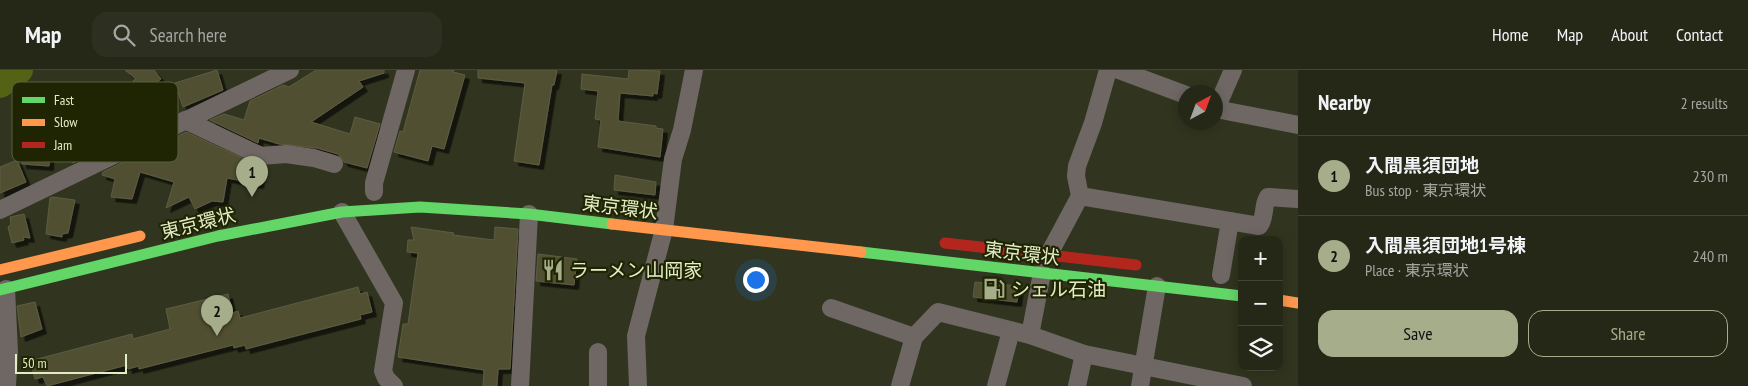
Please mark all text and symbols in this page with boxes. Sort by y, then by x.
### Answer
search box [92,12,442,57]
text: Map [25,19,62,50]
icon: search [110,21,138,49]
text: Search here [150,23,227,47]
text: Home [1492,23,1529,46]
text: Map [1557,23,1583,46]
text: About [1611,23,1648,46]
text: Contact [1676,23,1723,46]
legend [12,82,178,162]
north arrow [1178,85,1223,130]
text: Nearby [1318,89,1371,116]
text: Fast [54,91,74,109]
text: 2 results [1681,93,1728,113]
text: Slow [54,113,78,131]
text: Jam [53,136,72,154]
text: 入間黒須団地 [1365,153,1479,177]
pin: 1 [236,156,268,197]
text: 1 [1330,166,1338,186]
text: 230 m [1693,166,1728,186]
text: Bus stop · 東京環状 [1365,180,1486,200]
street label: 東京環状 [581,190,659,224]
street label: 東京環状 [158,202,238,244]
text: 入間黒須団地1号棟 [1365,233,1526,257]
street label: 東京環状 [983,236,1061,270]
map controls [1238,236,1283,371]
button: + [1238,236,1283,281]
text: 2 [1330,246,1338,266]
text: 240 m [1693,246,1728,266]
restaurant icon: ラーメン山岡家 [540,257,566,283]
place label: ラーメン山岡家 [570,258,702,282]
text: Place · 東京環状 [1365,260,1469,280]
your location [743,267,769,293]
fuel station icon: シェル石油 [981,276,1007,302]
place label: シェル石油 [1011,277,1106,301]
button: − [1238,281,1283,326]
pin: 2 [201,295,233,336]
button: Save [1318,310,1518,357]
button: Share [1528,310,1728,357]
button: layers [1238,326,1283,371]
scale bar [15,351,128,374]
text: 50 m [22,354,47,372]

